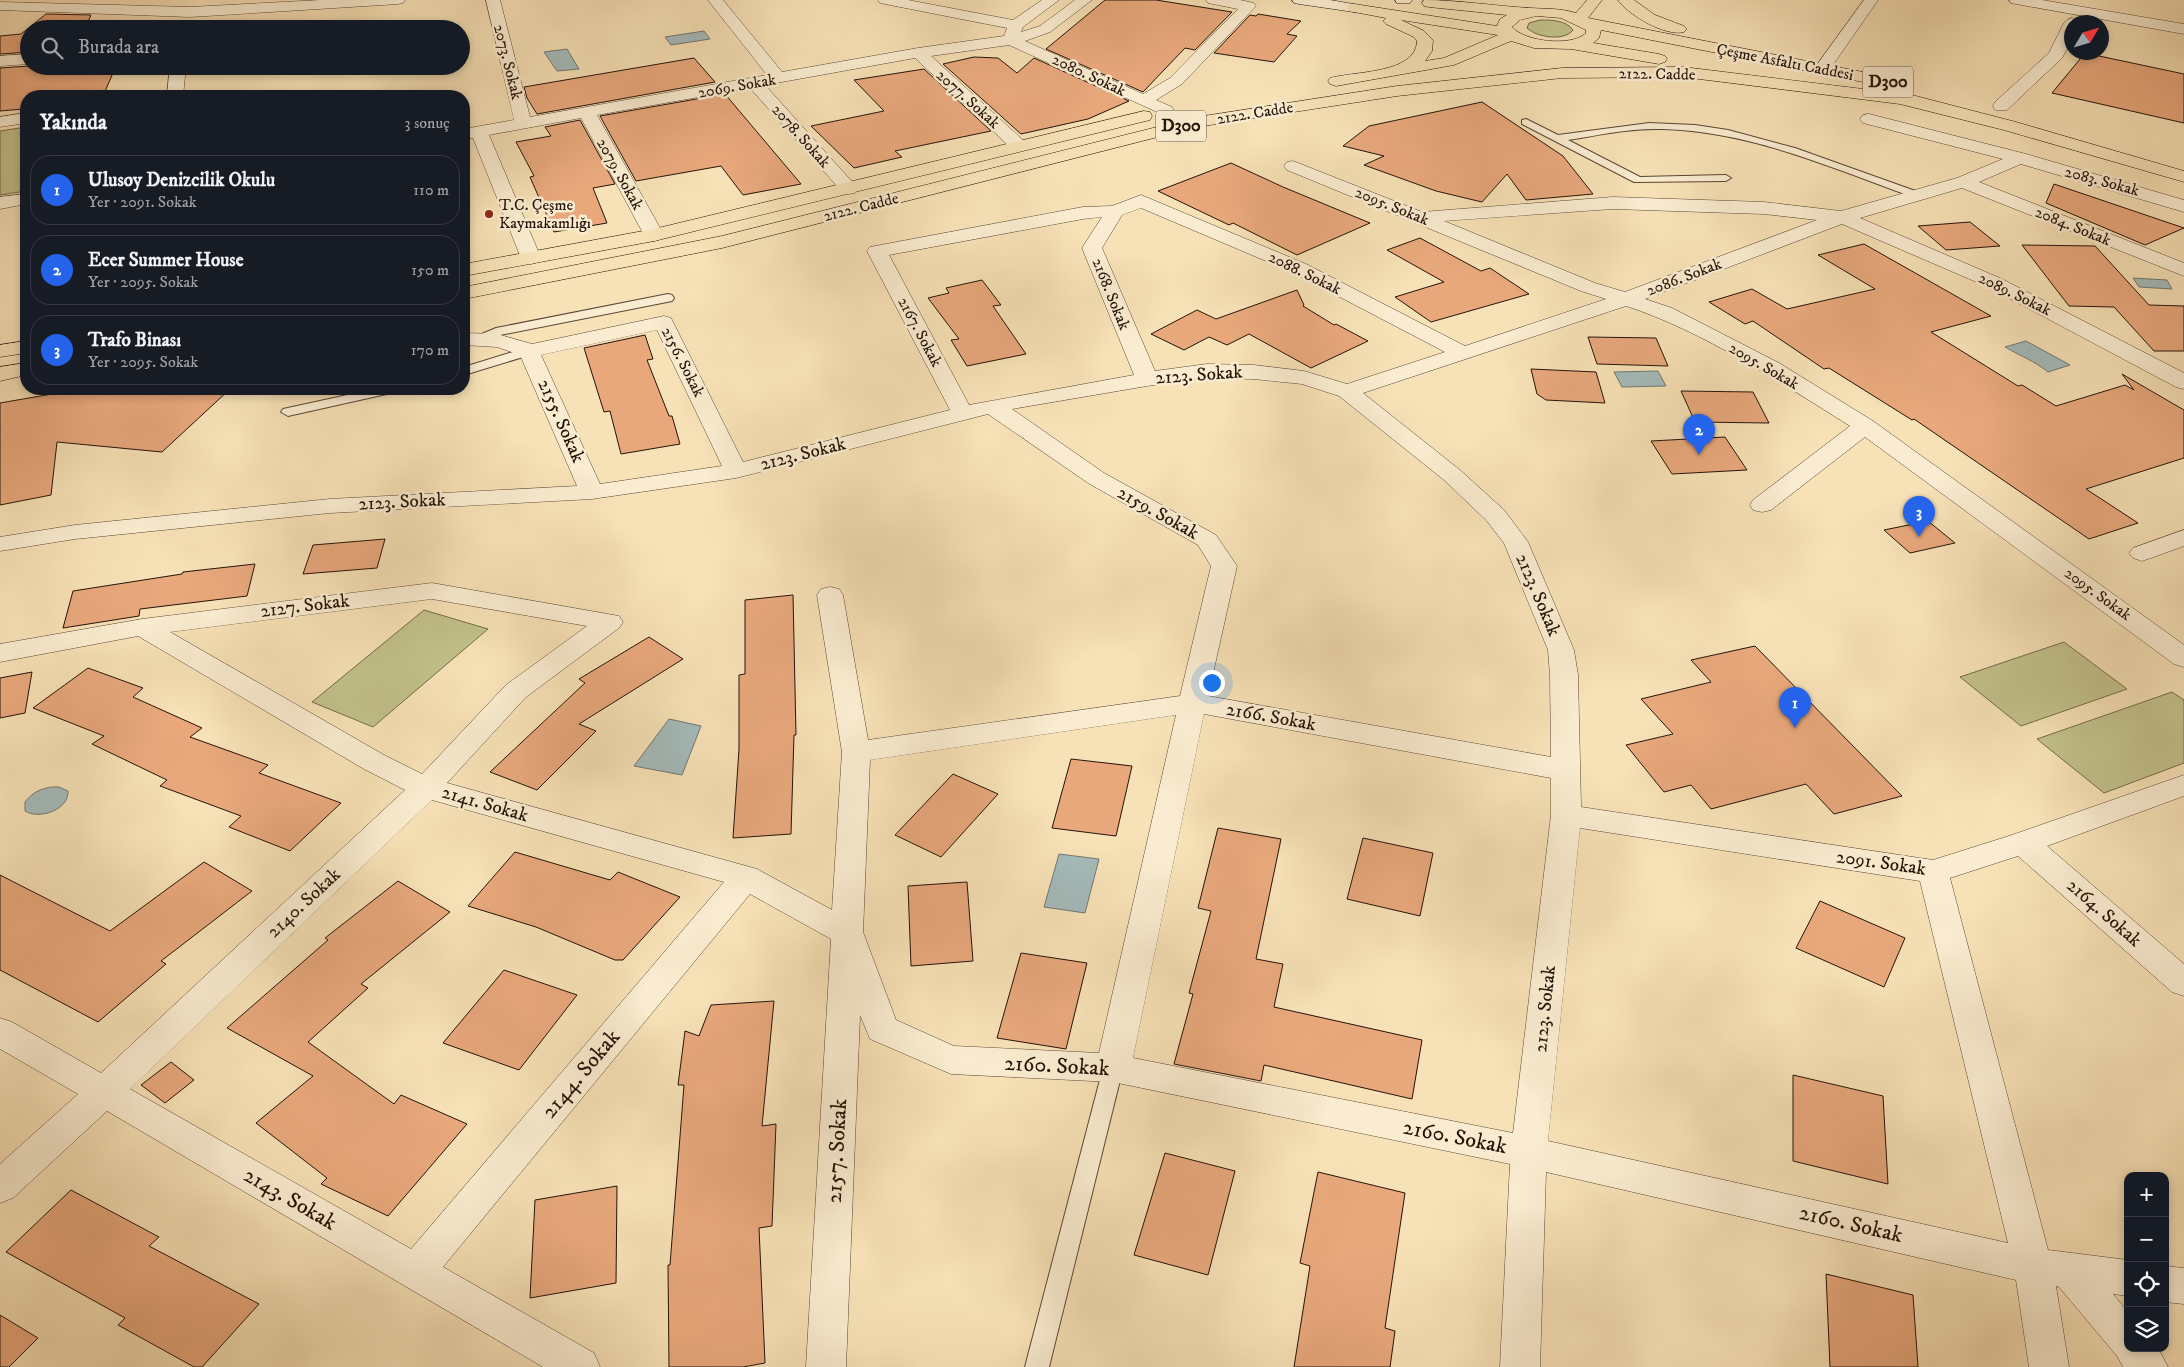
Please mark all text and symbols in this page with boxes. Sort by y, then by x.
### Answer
north arrow [2064,15,2109,60]
search box [20,20,470,75]
street label: 2073. Sokak [489,22,527,102]
icon: search [38,34,66,62]
text: Burada ara [78,36,159,59]
street label: Çeşme Asfaltı Caddesi [1715,39,1855,85]
street label: 2080. Sokak [1049,49,1129,101]
street label: 2122. Cadde [1618,63,1696,85]
street label: 2077. Sokak [932,65,1004,133]
road number: D300 [1863,66,1913,98]
street label: 2069. Sokak [696,69,778,103]
street label: 2122. Cadde [1215,97,1295,129]
street label: 2078. Sokak [767,100,835,172]
text: Yakında [40,110,107,136]
road number: D300 [1156,110,1206,142]
text: 3 sonuç [405,113,450,133]
street label: 2079. Sokak [592,135,648,213]
street label: 2083. Sokak [2062,161,2142,201]
text: Ulusoy Denizcilik Okulu [88,169,275,192]
text: 1 [54,180,60,200]
text: 110 m [413,180,449,200]
street label: 2095. Sokak [1352,182,1432,230]
street label: 2122. Cadde [821,188,901,226]
text: Yer · 2091. Sokak [88,192,197,212]
place label: T.C. Çeşme Kaymakamlığı [499,195,591,233]
street label: 2084. Sokak [2032,202,2114,250]
marker: T.C. Çeşme Kaymakamlığı [483,208,495,220]
street label: 2088. Sokak [1265,247,1345,299]
text: Ecer Summer House [88,249,244,272]
street label: 2086. Sokak [1644,254,1724,300]
street label: 2168. Sokak [1087,255,1135,333]
text: 2 [53,260,61,280]
text: 150 m [411,260,449,280]
street label: 2089. Sokak [1975,268,2055,320]
text: Yer · 2095. Sokak [88,272,198,292]
street label: 2167. Sokak [893,294,947,370]
street label: 2156. Sokak [657,324,709,400]
text: Trafo Binası [88,329,181,352]
street label: 2095. Sokak [1725,338,1803,394]
text: 3 [54,340,60,360]
text: 170 m [411,340,449,360]
text: Yer · 2095. Sokak [88,352,198,372]
street label: 2123. Sokak [1155,360,1244,390]
street label: 2155. Sokak [532,376,590,467]
pin: 2 [1683,414,1715,455]
street label: 2123. Sokak [758,432,849,476]
street label: 2159. Sokak [1113,481,1203,545]
street label: 2123. Sokak [358,488,447,516]
pin: 3 [1903,496,1935,537]
street label: 2123. Sokak [1510,550,1566,640]
street label: 2095. Sokak [2061,563,2135,625]
street label: 2127. Sokak [259,589,351,623]
your location [1199,670,1225,696]
pin: 1 [1779,687,1811,728]
street label: 2166. Sokak [1224,698,1318,736]
street label: 2141. Sokak [439,781,531,827]
street label: 2091. Sokak [1835,845,1928,881]
street label: 2140. Sokak [262,863,346,943]
street label: 2164. Sokak [2062,874,2147,952]
street label: 2123. Sokak [1529,964,1561,1054]
street label: 2144. Sokak [536,1024,626,1124]
street label: 2160. Sokak [1004,1050,1110,1082]
street label: 2157. Sokak [821,1098,853,1204]
street label: 2160. Sokak [1401,1114,1509,1160]
street label: 2143. Sokak [239,1162,341,1236]
map controls [2124,1172,2169,1352]
button: + [2124,1172,2169,1217]
street label: 2160. Sokak [1797,1199,1905,1249]
button: − [2124,1217,2169,1262]
button: locate [2124,1262,2169,1307]
button: layers [2124,1307,2169,1352]

